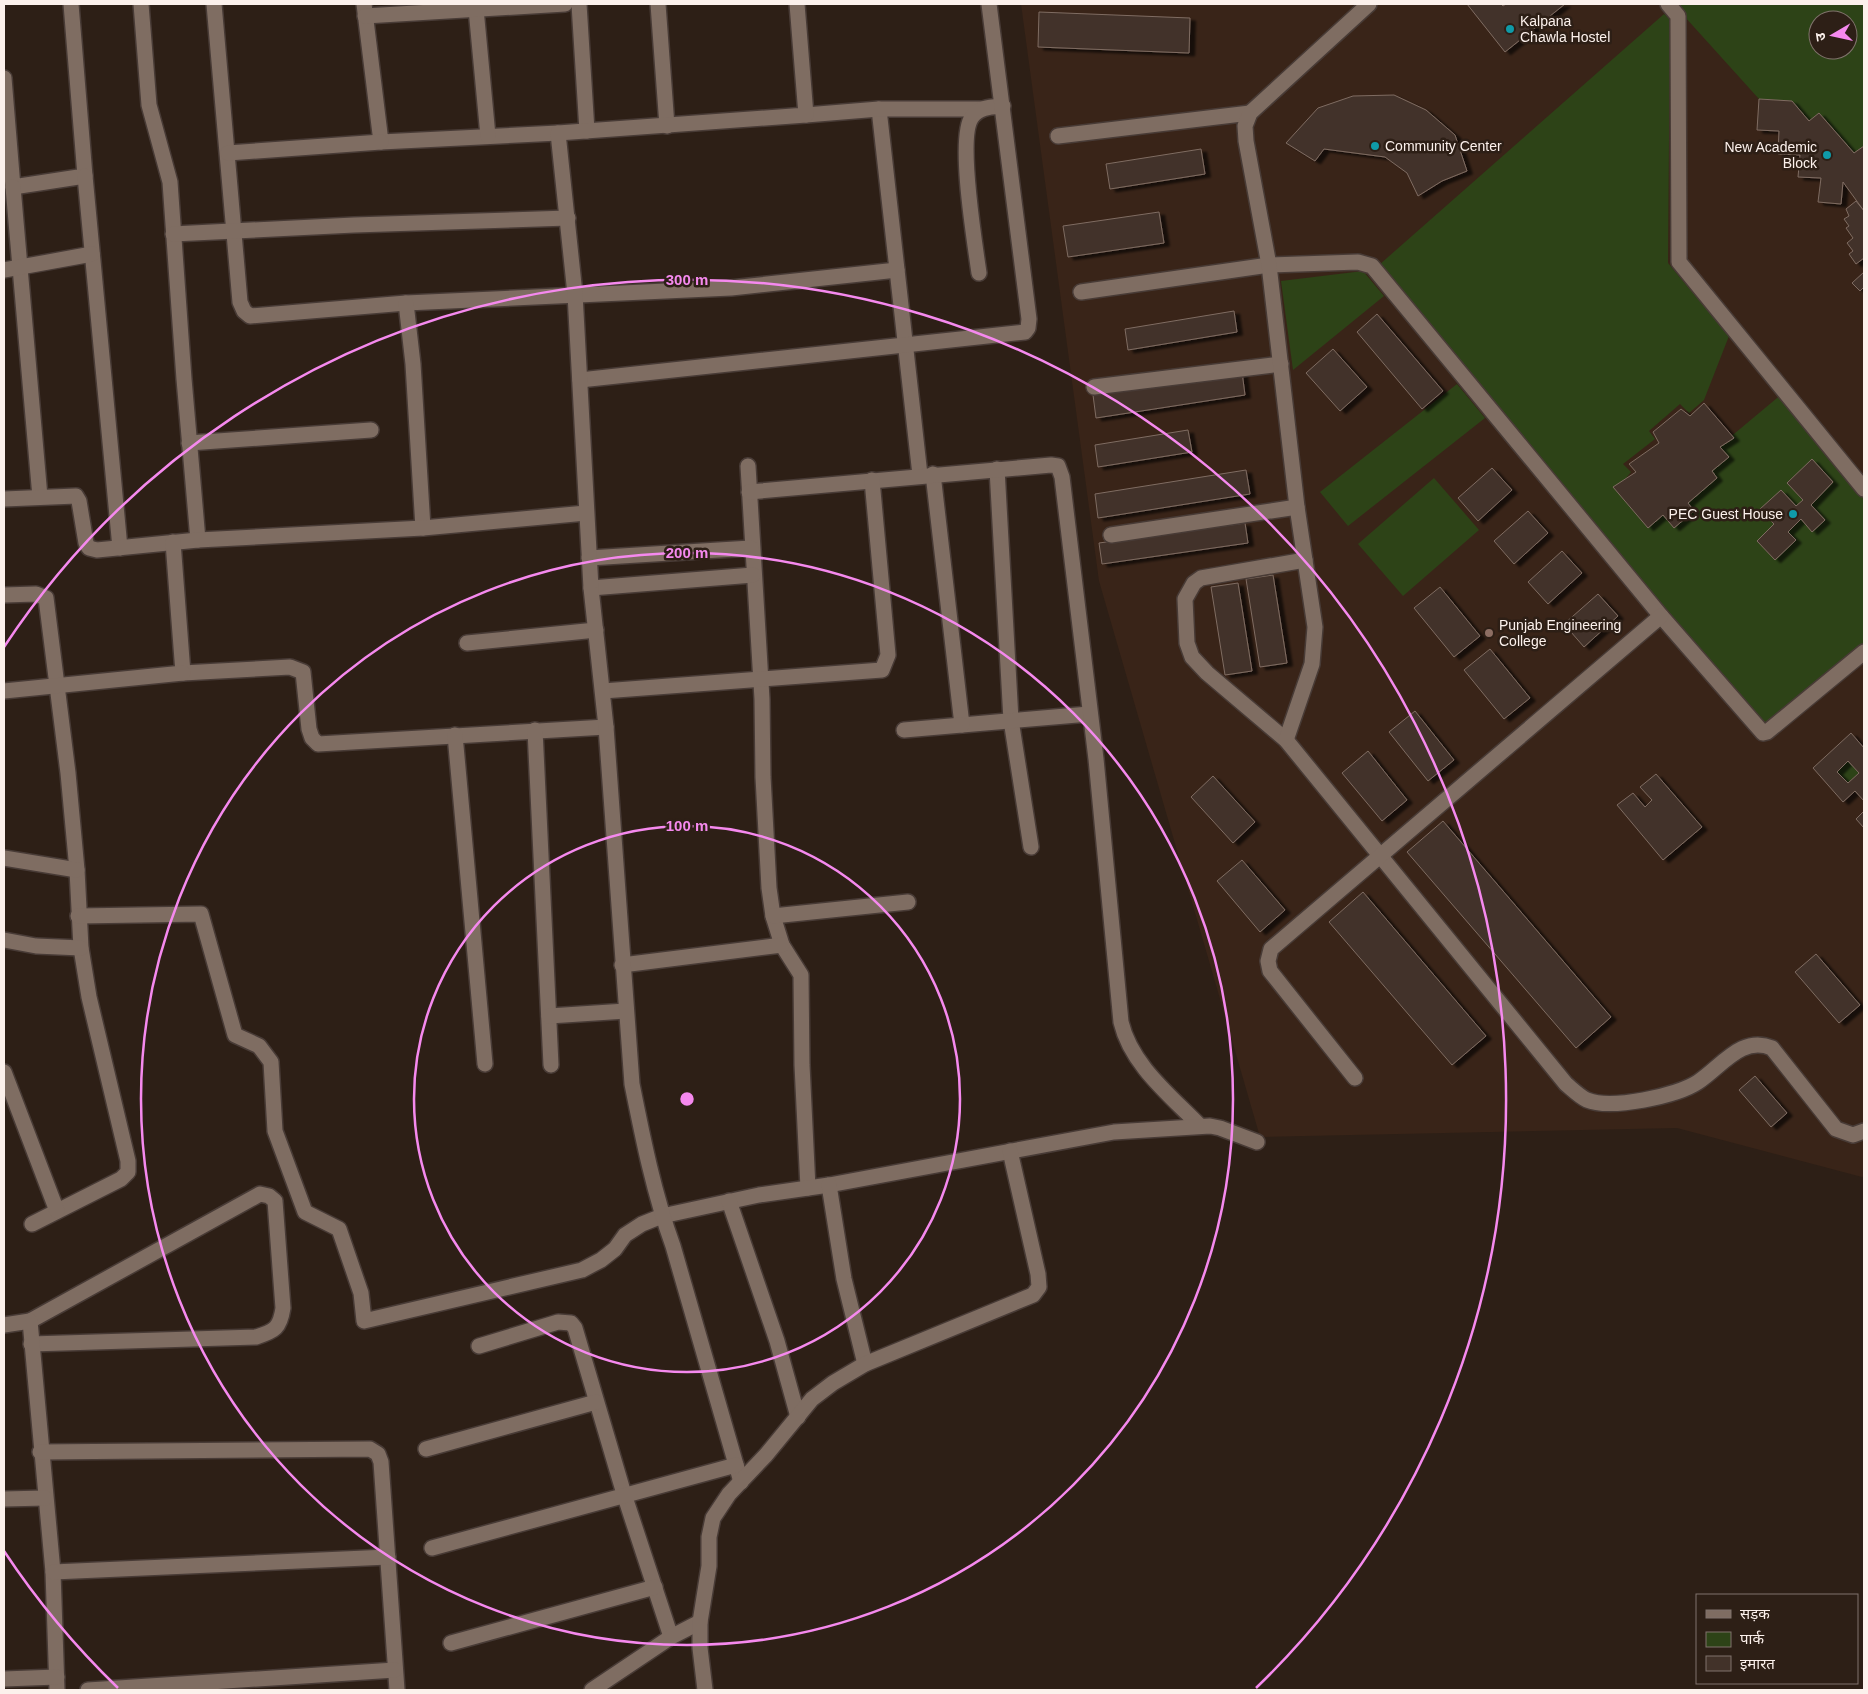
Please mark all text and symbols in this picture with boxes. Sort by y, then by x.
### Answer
north arrow [1808,10,1858,60]
place label: Kalpana Chawla Hostel [1520,13,1610,45]
marker: Kalpana Chawla Hostel [1504,23,1516,35]
text: उ [1811,31,1829,42]
place label: Community Center [1385,138,1502,154]
place label: New Academic Block [1724,139,1818,171]
marker: Community Center [1369,140,1381,152]
marker: New Academic Block [1821,149,1833,161]
text: 300 m [666,271,708,288]
place label: PEC Guest House [1669,506,1783,522]
marker: PEC Guest House [1787,508,1799,520]
text: 200 m [666,544,708,561]
place label: Punjab Engineering College [1499,617,1621,649]
marker: Punjab Engineering College [1483,627,1495,639]
text: 100 m [666,817,708,834]
centre of rings [678,1090,696,1108]
legend [1696,1594,1858,1684]
text: सड़क [1740,1605,1770,1622]
text: पार्क [1740,1630,1764,1647]
text: इमारत [1740,1655,1775,1672]

